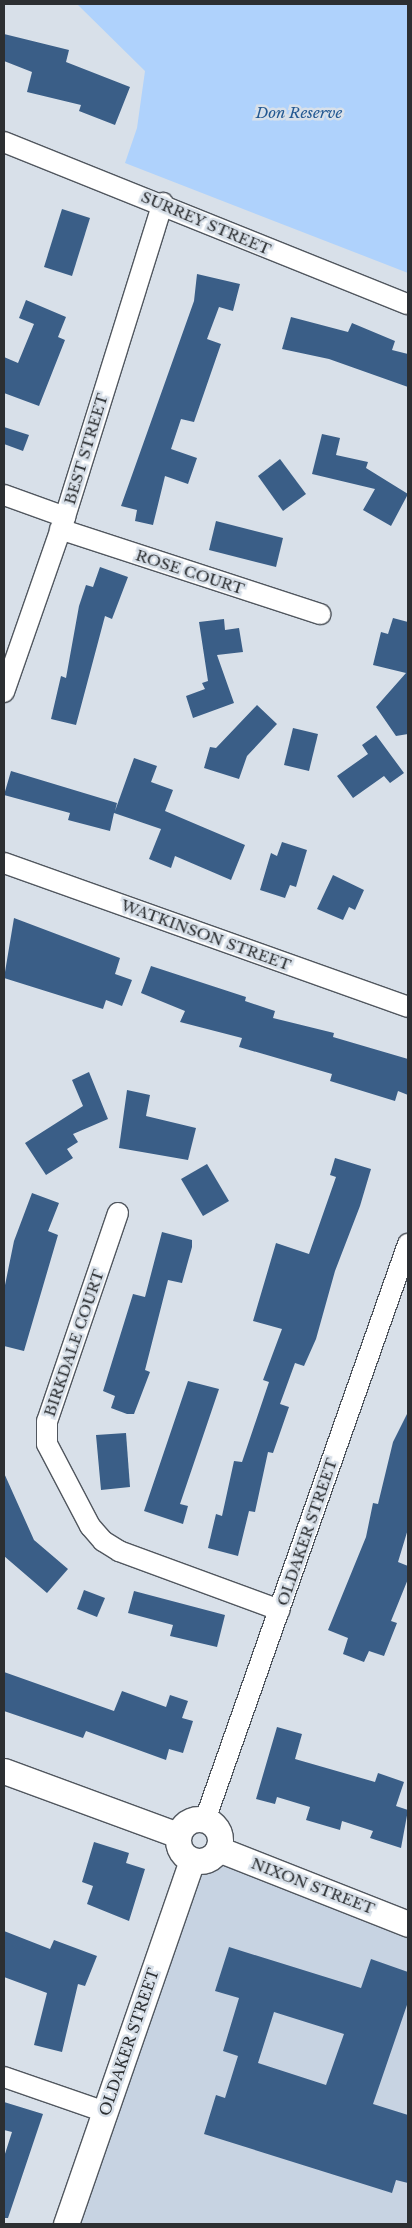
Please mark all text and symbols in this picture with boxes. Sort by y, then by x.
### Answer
park label: Don Reserve [255,104,343,122]
street label: SURREY STREET [138,187,274,259]
street label: BEST STREET [61,391,111,507]
street label: ROSE COURT [133,546,247,598]
street label: WATKINSON STREET [119,896,293,974]
street label: BIRKDALE COURT [40,1267,108,1419]
street label: OLDAKER STREET [273,1456,341,1608]
street label: NIXON STREET [249,1854,377,1918]
street label: OLDAKER STREET [95,1966,163,2118]

